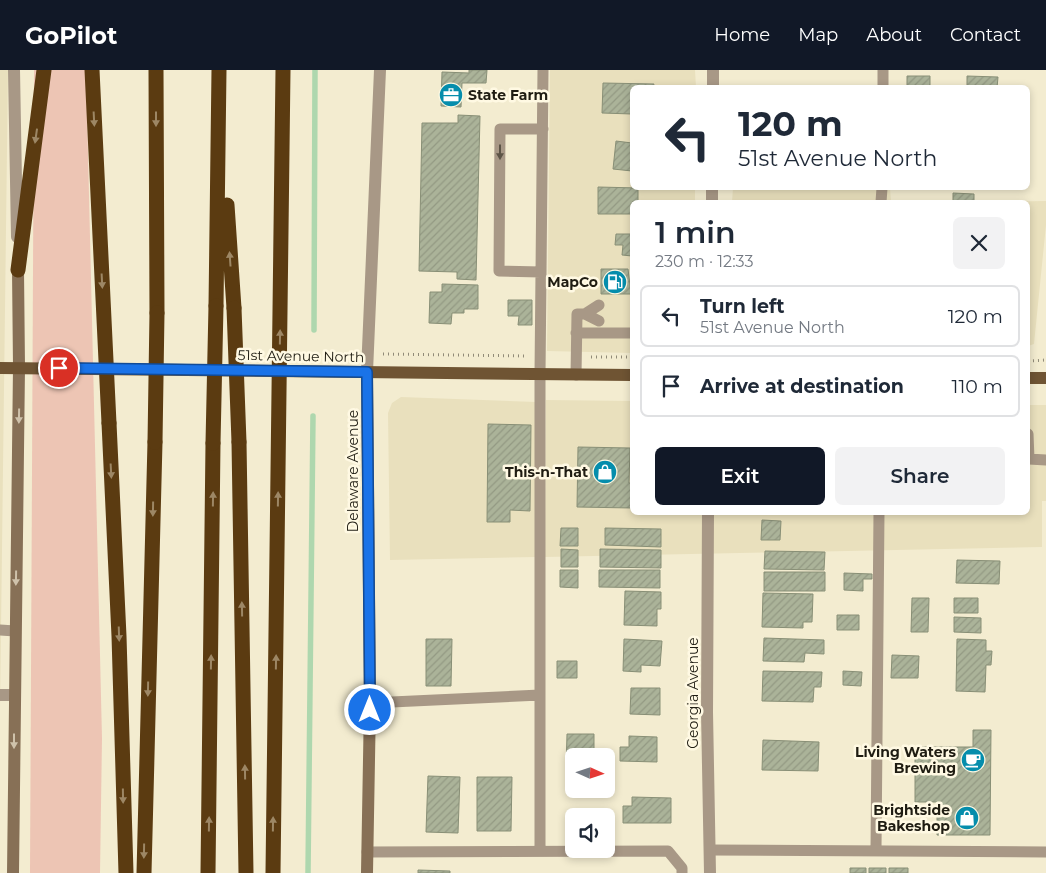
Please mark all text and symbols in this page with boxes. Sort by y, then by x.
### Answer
text: GoPilot [25,21,117,50]
text: Home [714,24,770,46]
text: Map [798,24,838,46]
text: About [866,24,922,46]
text: Contact [950,24,1021,46]
office icon: State Farm [438,82,464,108]
place label: State Farm [468,86,548,104]
text: 120 m [738,102,843,145]
icon: left [655,105,720,170]
one-way arrow [91,111,99,127]
one-way arrow [152,111,160,127]
one-way arrow [31,128,39,144]
one-way arrow [496,145,504,161]
text: 51st Avenue North [738,145,937,172]
text: 1 min [655,214,736,251]
button: close [953,217,1005,269]
one-way arrow [226,251,234,267]
text: 230 m · 12:33 [655,252,754,271]
fuel station icon: MapCo [602,269,628,295]
one-way arrow [98,273,106,289]
place label: MapCo [547,273,598,291]
text: Turn left [700,295,785,318]
icon: left [657,302,685,330]
text: 120 m [948,305,1003,328]
text: 51st Avenue North [700,318,845,337]
one-way arrow [276,329,284,345]
street label: 51st Avenue North [237,346,365,366]
pin [38,347,80,389]
icon: arrive [45,354,73,382]
icon: arrive [657,372,685,400]
text: Arrive at destination [700,375,904,398]
text: 110 m [952,375,1003,398]
one-way arrow [14,408,22,424]
street label: Delaware Avenue [344,410,362,532]
button: Exit [655,447,825,505]
button: Share [835,447,1005,505]
shop icon: This-n-That [592,459,618,485]
place label: This-n-That [505,463,588,481]
one-way arrow [108,464,116,480]
one-way arrow [209,491,217,507]
one-way arrow [274,491,282,507]
one-way arrow [149,501,157,517]
one-way arrow [12,571,20,587]
one-way arrow [238,601,246,617]
one-way arrow [116,626,124,642]
street label: Georgia Avenue [684,637,702,749]
one-way arrow [207,654,215,670]
one-way arrow [272,654,280,670]
one-way arrow [144,681,152,697]
position arrow [343,683,395,735]
one-way arrow [10,733,18,749]
place label: Living Waters Brewing [855,743,957,777]
cafe icon: Living Waters Brewing [960,747,986,773]
north arrow [565,748,615,798]
map controls [565,748,615,858]
one-way arrow [241,764,249,780]
one-way arrow [119,788,127,804]
place label: Brightside Bakeshop [873,801,950,835]
shop icon: Brightside Bakeshop [954,805,980,831]
button: sound [565,808,615,858]
one-way arrow [205,816,213,832]
one-way arrow [270,816,278,832]
one-way arrow [140,843,148,859]

